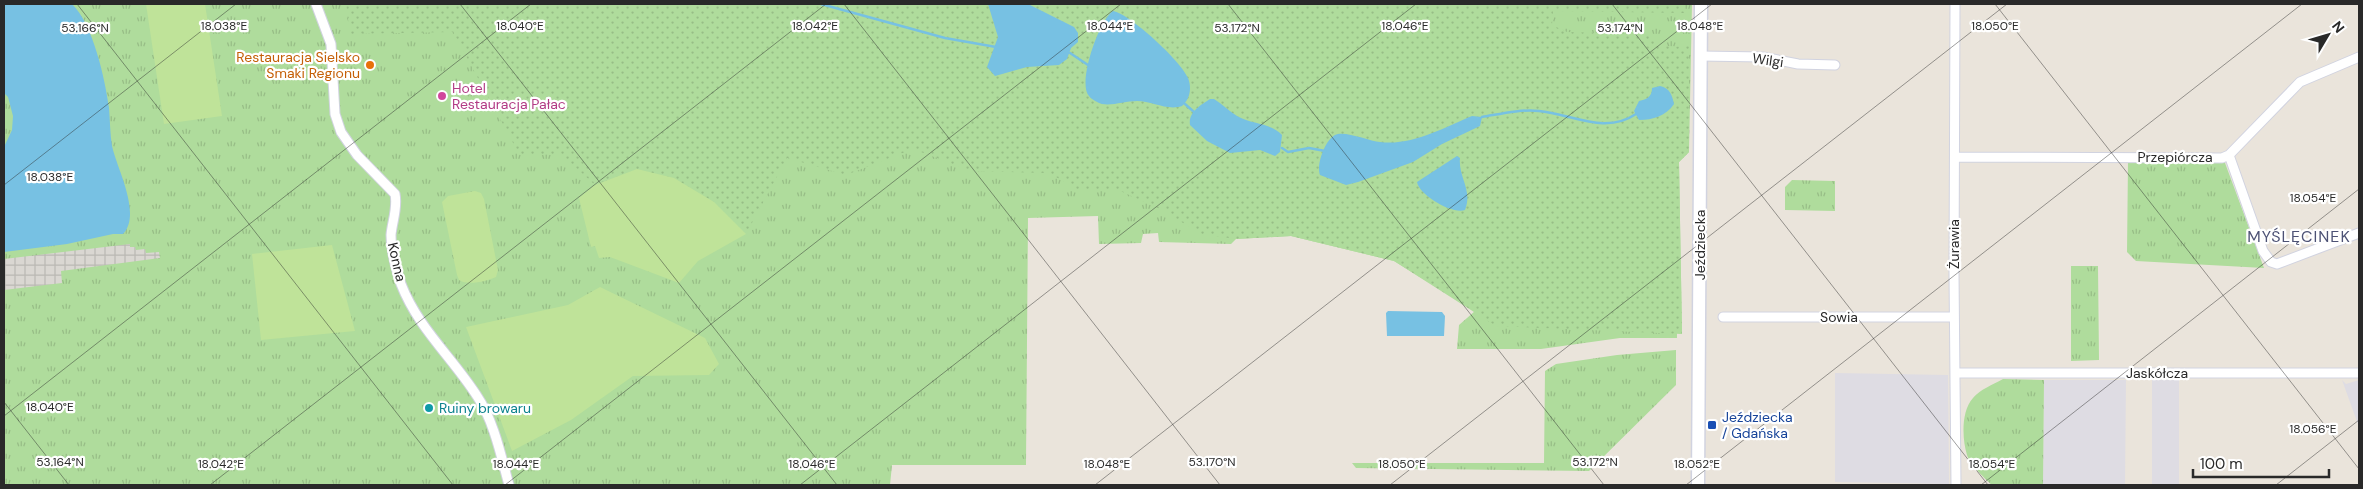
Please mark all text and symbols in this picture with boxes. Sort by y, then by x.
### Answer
north arrow [2303,10,2353,60]
text: N [2328,17,2348,37]
text: 18.038°E [201,18,247,34]
text: 18.040°E [496,18,544,34]
text: 18.042°E [792,18,838,34]
text: 18.044°E [1087,18,1134,34]
text: 18.046°E [1382,18,1429,34]
text: 18.048°E [1677,18,1724,34]
text: 18.050°E [1971,18,2019,34]
text: 53.166°N [61,20,109,36]
text: 53.172°N [1214,20,1260,36]
text: 53.174°N [1597,20,1643,36]
place label: Restauracja Sielsko Smaki Regionu [236,48,360,82]
street label: Wilgi [1751,49,1785,71]
marker: Restauracja Sielsko Smaki Regionu [364,59,376,71]
place label: Hotel Restauracja Pałac [452,79,566,113]
marker: Hotel Restauracja Pałac [436,90,448,102]
street label: Przepiórcza [2137,148,2213,166]
text: 18.038°E [27,169,73,185]
text: 18.054°E [2290,190,2337,206]
street label: Jeździecka [1691,210,1709,280]
street label: Żurawia [1945,219,1963,269]
district label: MYŚLĘCINEK [2247,226,2351,247]
street label: Konna [384,241,410,283]
street label: Sowia [1820,308,1858,326]
street label: Jaskółcza [2126,364,2188,382]
text: 18.040°E [26,399,74,415]
place label: Ruiny browaru [439,399,531,417]
marker: Ruiny browaru [423,402,435,414]
place label: Jeździecka / Gdańska [1722,408,1793,442]
marker: Jeździecka / Gdańska [1706,419,1718,431]
text: 18.056°E [2290,421,2337,437]
scale bar [2193,446,2329,478]
text: 53.164°N [36,454,84,470]
text: 53.170°N [1188,454,1236,470]
text: 53.172°N [1572,454,1618,470]
text: 100 m [2200,454,2243,474]
text: 18.042°E [198,456,244,472]
text: 18.044°E [493,456,540,472]
text: 18.046°E [789,456,836,472]
text: 18.048°E [1084,456,1131,472]
text: 18.050°E [1378,456,1426,472]
text: 18.052°E [1674,456,1720,472]
text: 18.054°E [1969,456,2016,472]

